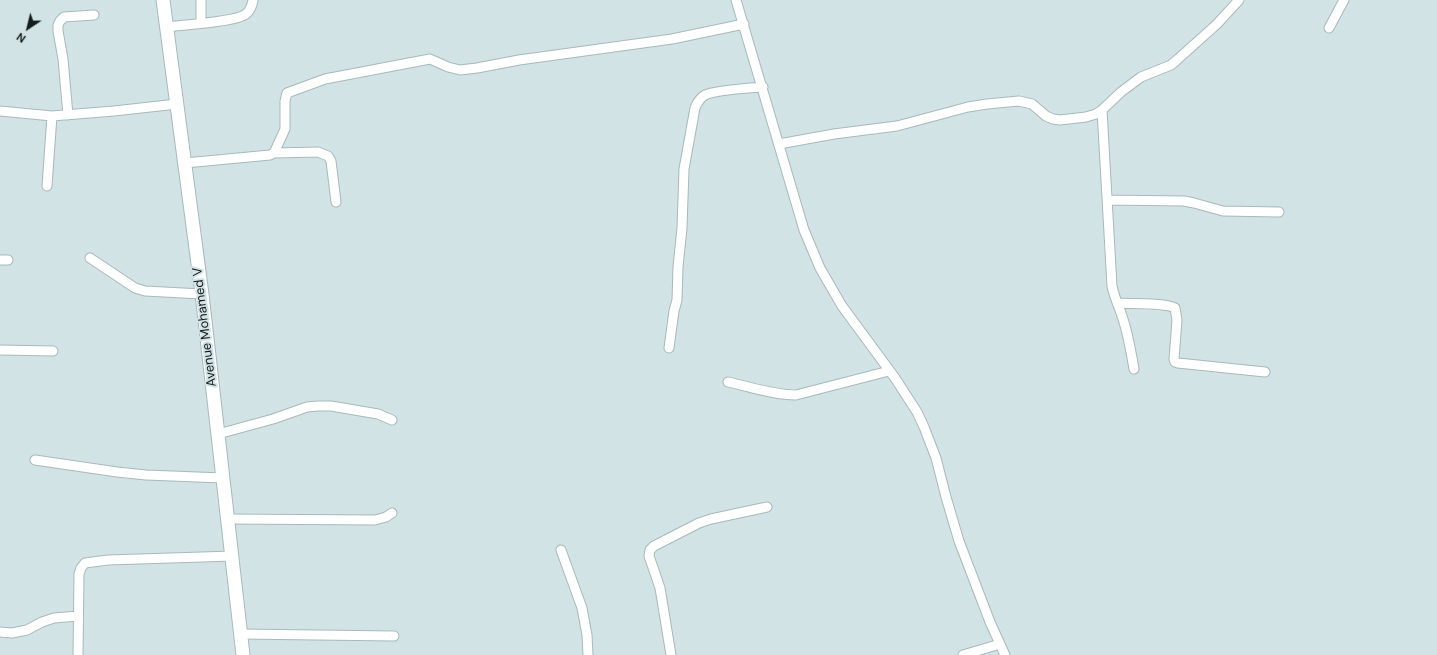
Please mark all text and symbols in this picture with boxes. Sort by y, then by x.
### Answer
north arrow [8,8,48,48]
text: N [14,30,28,46]
street label: Avenue Mohamed V [190,266,220,388]

